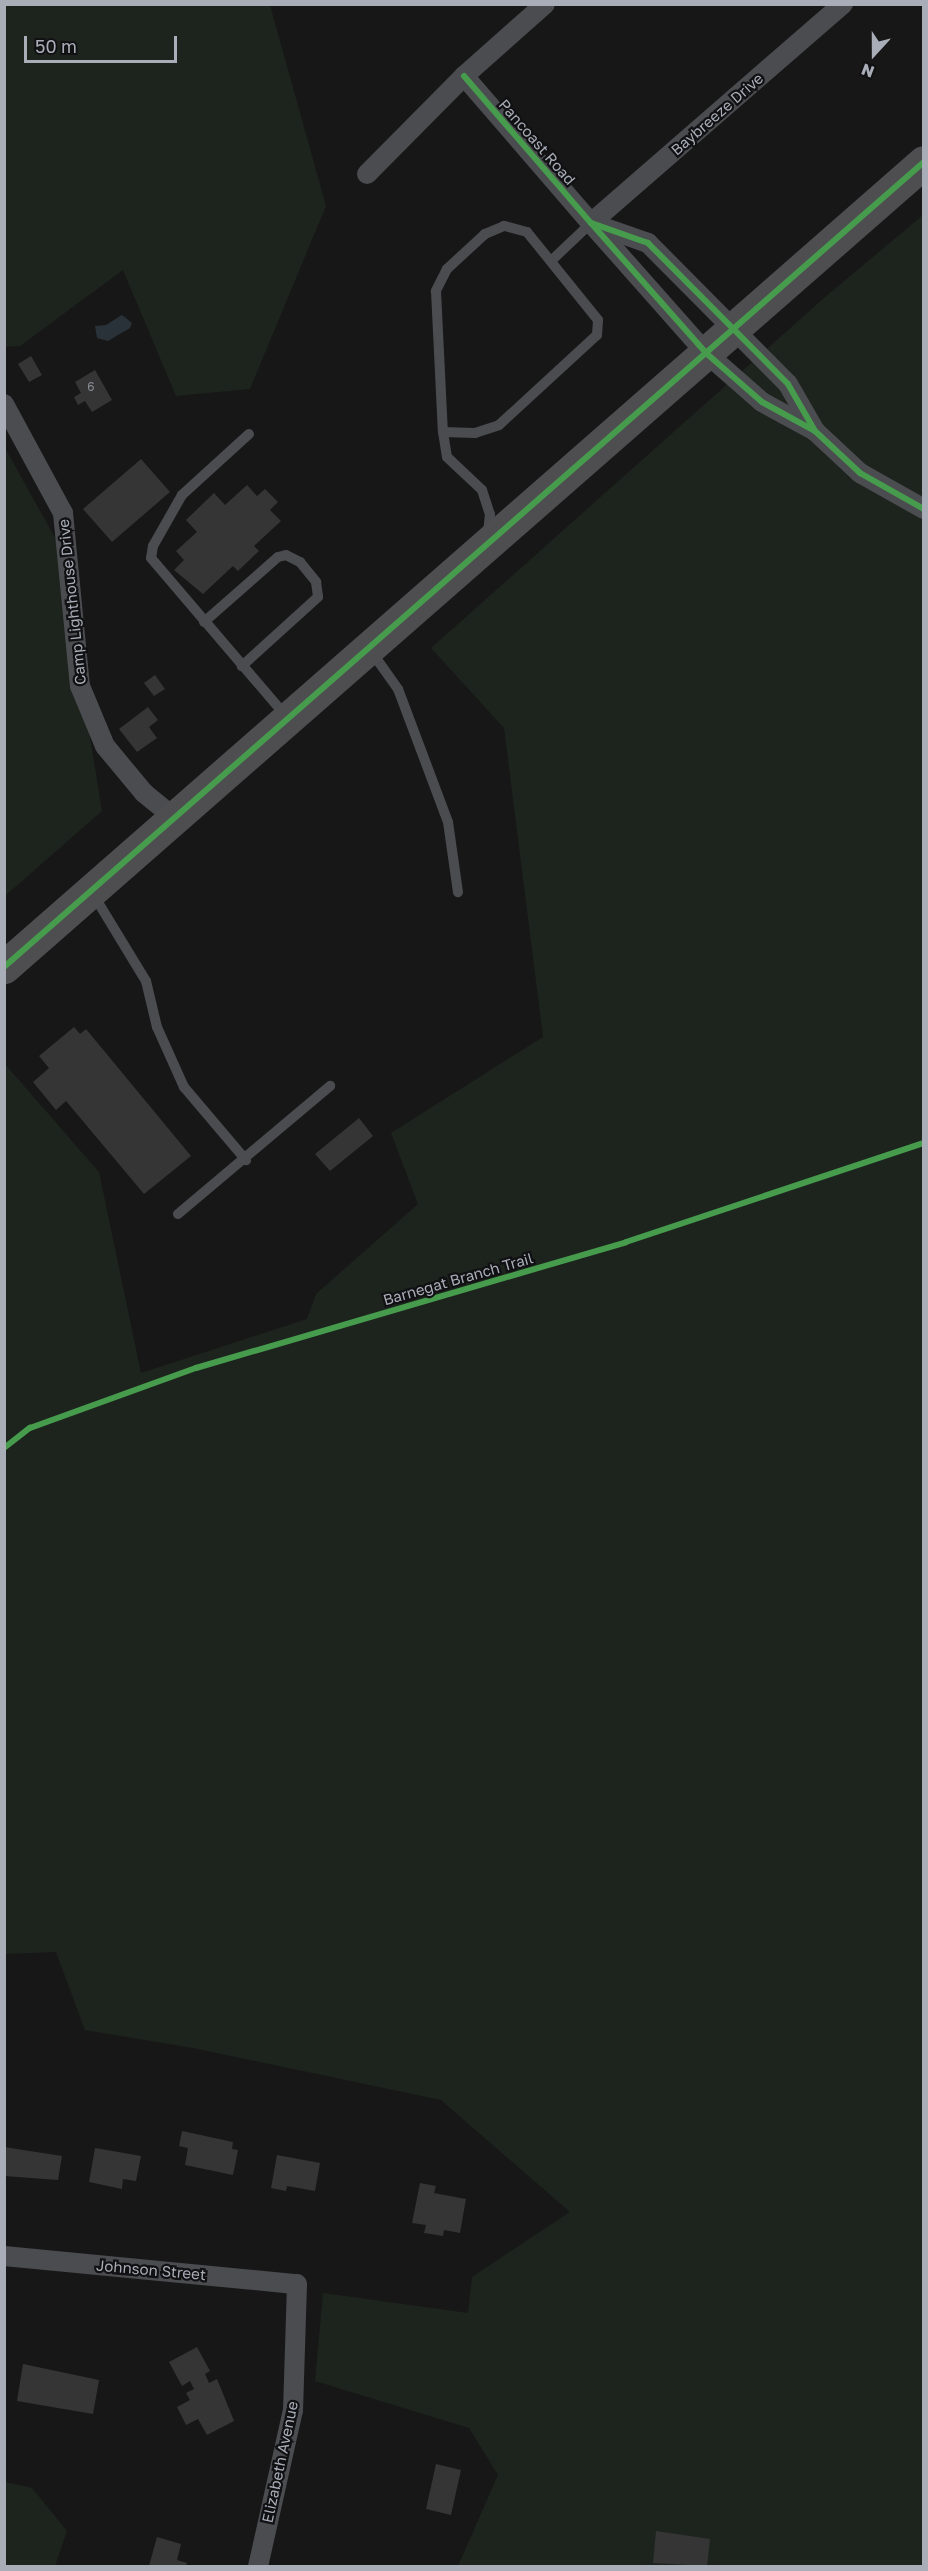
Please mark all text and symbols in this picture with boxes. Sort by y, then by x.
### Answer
scale bar [27,24,180,62]
north arrow [844,24,904,84]
text: 50 m [35,35,77,57]
text: N [858,59,877,82]
street label: Baybreeze Drive [667,69,767,159]
street label: Pancoast Road [495,96,579,188]
house number: 6 [87,380,95,394]
street label: Camp Lighthouse Drive [54,518,90,686]
street label: Barnegat Branch Trail [381,1249,535,1309]
street label: Johnson Street [95,2256,207,2284]
street label: Elizabeth Avenue [258,2400,302,2524]

